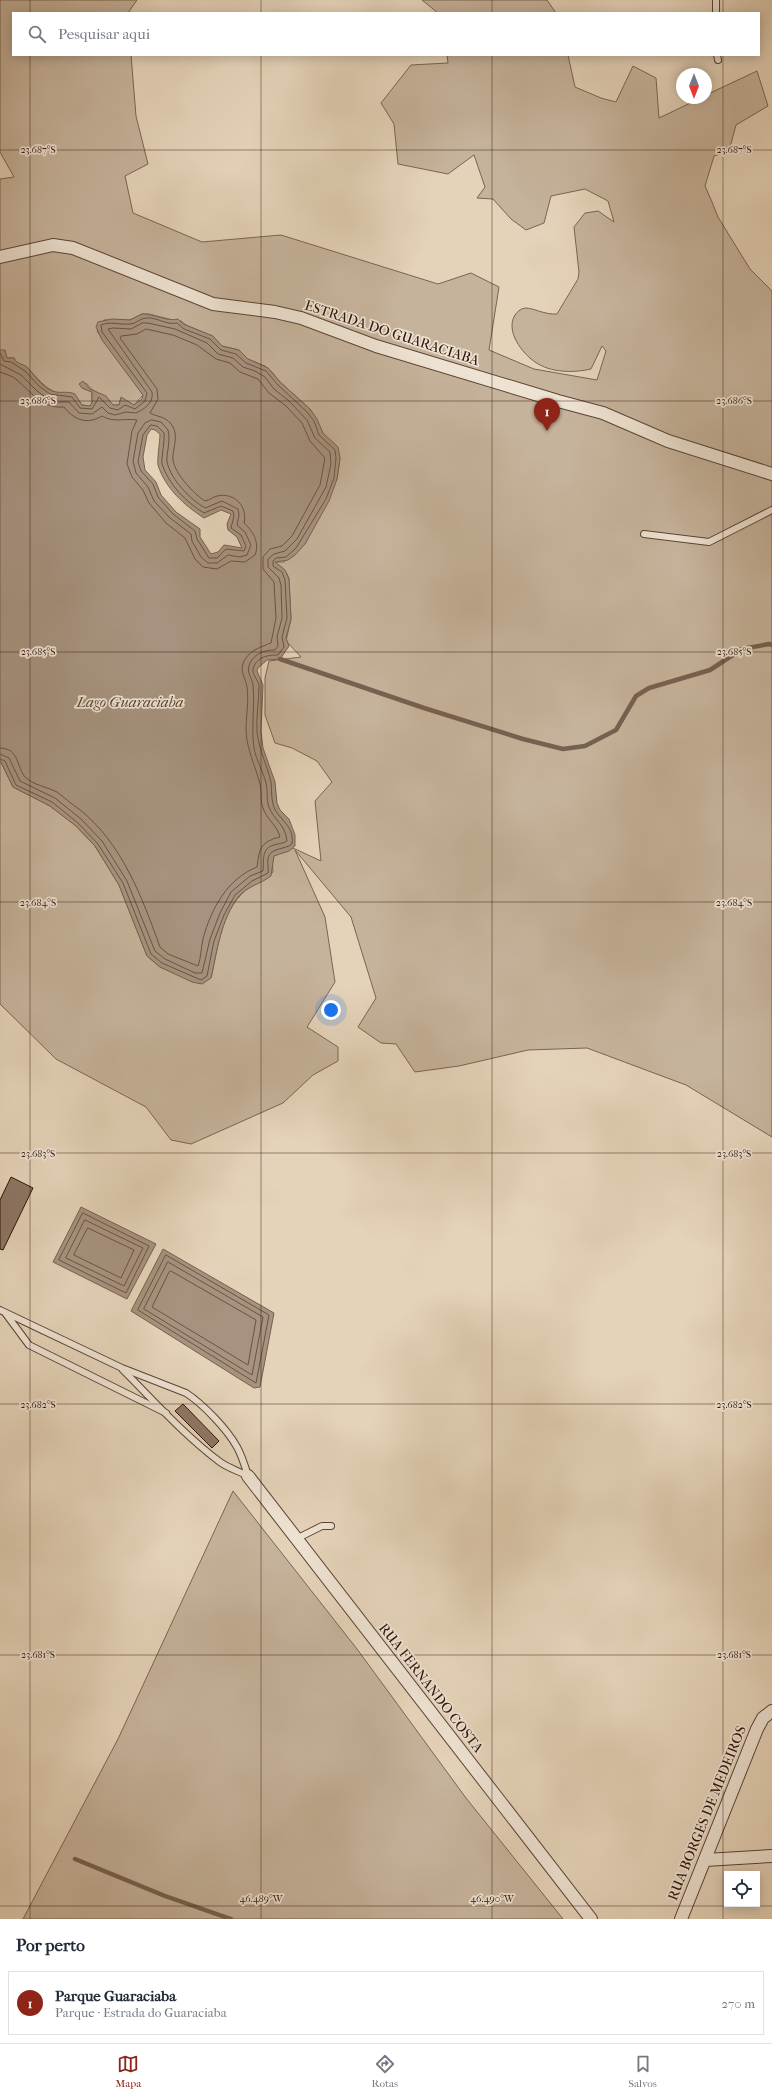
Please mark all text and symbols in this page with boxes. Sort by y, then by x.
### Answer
search box [12,12,760,56]
icon: search [26,23,48,45]
text: Pesquisar aqui [58,25,150,43]
north arrow [676,68,712,104]
text: 23.687°S [20,144,56,156]
text: 23.687°S [716,144,752,156]
street label: ESTRADA DO GUARACIABA [303,297,482,370]
text: 23.686°S [20,395,56,407]
text: 23.686°S [716,395,752,407]
pin: 1 [534,398,560,431]
text: 23.685°S [21,646,55,658]
text: 23.685°S [717,646,751,658]
water label: Lago Guaraciaba [76,693,184,711]
text: 23.684°S [20,897,56,909]
text: 23.684°S [716,897,752,909]
your location [321,1000,341,1020]
text: 23.683°S [21,1148,55,1160]
text: 23.683°S [717,1148,751,1160]
text: 23.682°S [20,1399,56,1411]
text: 23.682°S [716,1399,752,1411]
street label: RUA FERNANDO COSTA [375,1620,487,1757]
text: 23.681°S [21,1649,55,1661]
text: 23.681°S [717,1649,751,1661]
street label: RUA BORGES DE MEDEIROS [664,1723,750,1903]
map controls [724,1871,760,1907]
button: locate [724,1871,760,1907]
text: 46.489°W [239,1893,284,1905]
text: 46.490°W [470,1893,515,1905]
text: Por perto [16,1935,85,1955]
text: Parque Guaraciaba [55,1987,176,2005]
text: 1 [28,1996,32,2011]
text: 270 m [721,1996,755,2011]
text: Parque · Estrada do Guaraciaba [55,2005,227,2020]
tab: Mapa [115,2053,141,2090]
tab: Rotas [372,2053,398,2090]
tab: Salvos [628,2053,657,2090]

